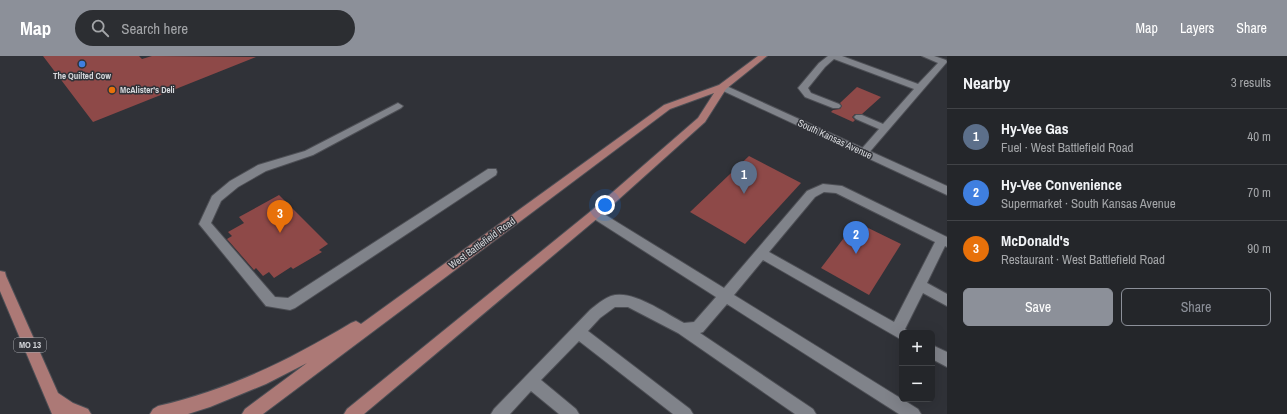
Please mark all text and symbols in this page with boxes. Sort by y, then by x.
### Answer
search box [75,10,355,46]
text: Map [20,15,51,41]
icon: search [89,17,111,39]
text: Search here [121,18,188,39]
text: Map [1136,19,1158,37]
text: Layers [1180,19,1214,37]
text: Share [1236,19,1267,37]
marker: The Quilted Cow [77,59,87,69]
place label: The Quilted Cow [53,70,111,82]
text: Nearby [963,71,1010,94]
text: 3 results [1231,74,1271,91]
place label: McAlister's Deli [120,84,175,96]
marker: McAlister's Deli [107,85,117,95]
street label: South Kansas Avenue [796,116,875,162]
text: Hy-Vee Gas [1001,118,1068,139]
text: 1 [973,128,979,145]
text: 40 m [1247,128,1271,145]
text: Fuel · West Battlefield Road [1001,139,1134,156]
pin: 1 [731,161,757,194]
text: Hy-Vee Convenience [1001,174,1122,195]
text: 2 [973,184,979,201]
text: 70 m [1247,184,1271,201]
your location [595,195,615,215]
text: Supermarket · South Kansas Avenue [1001,195,1176,212]
pin: 3 [267,200,293,233]
street label: West Battlefield Road [446,214,518,272]
pin: 2 [843,221,869,254]
text: McDonald's [1001,230,1070,251]
text: 3 [973,240,979,257]
text: 90 m [1247,240,1271,257]
text: Restaurant · West Battlefield Road [1001,251,1165,268]
button: Save [963,288,1113,326]
button: Share [1121,288,1271,326]
map controls [899,330,935,402]
button: + [899,330,935,366]
road number: MO 13 [14,338,46,352]
button: − [899,366,935,402]

